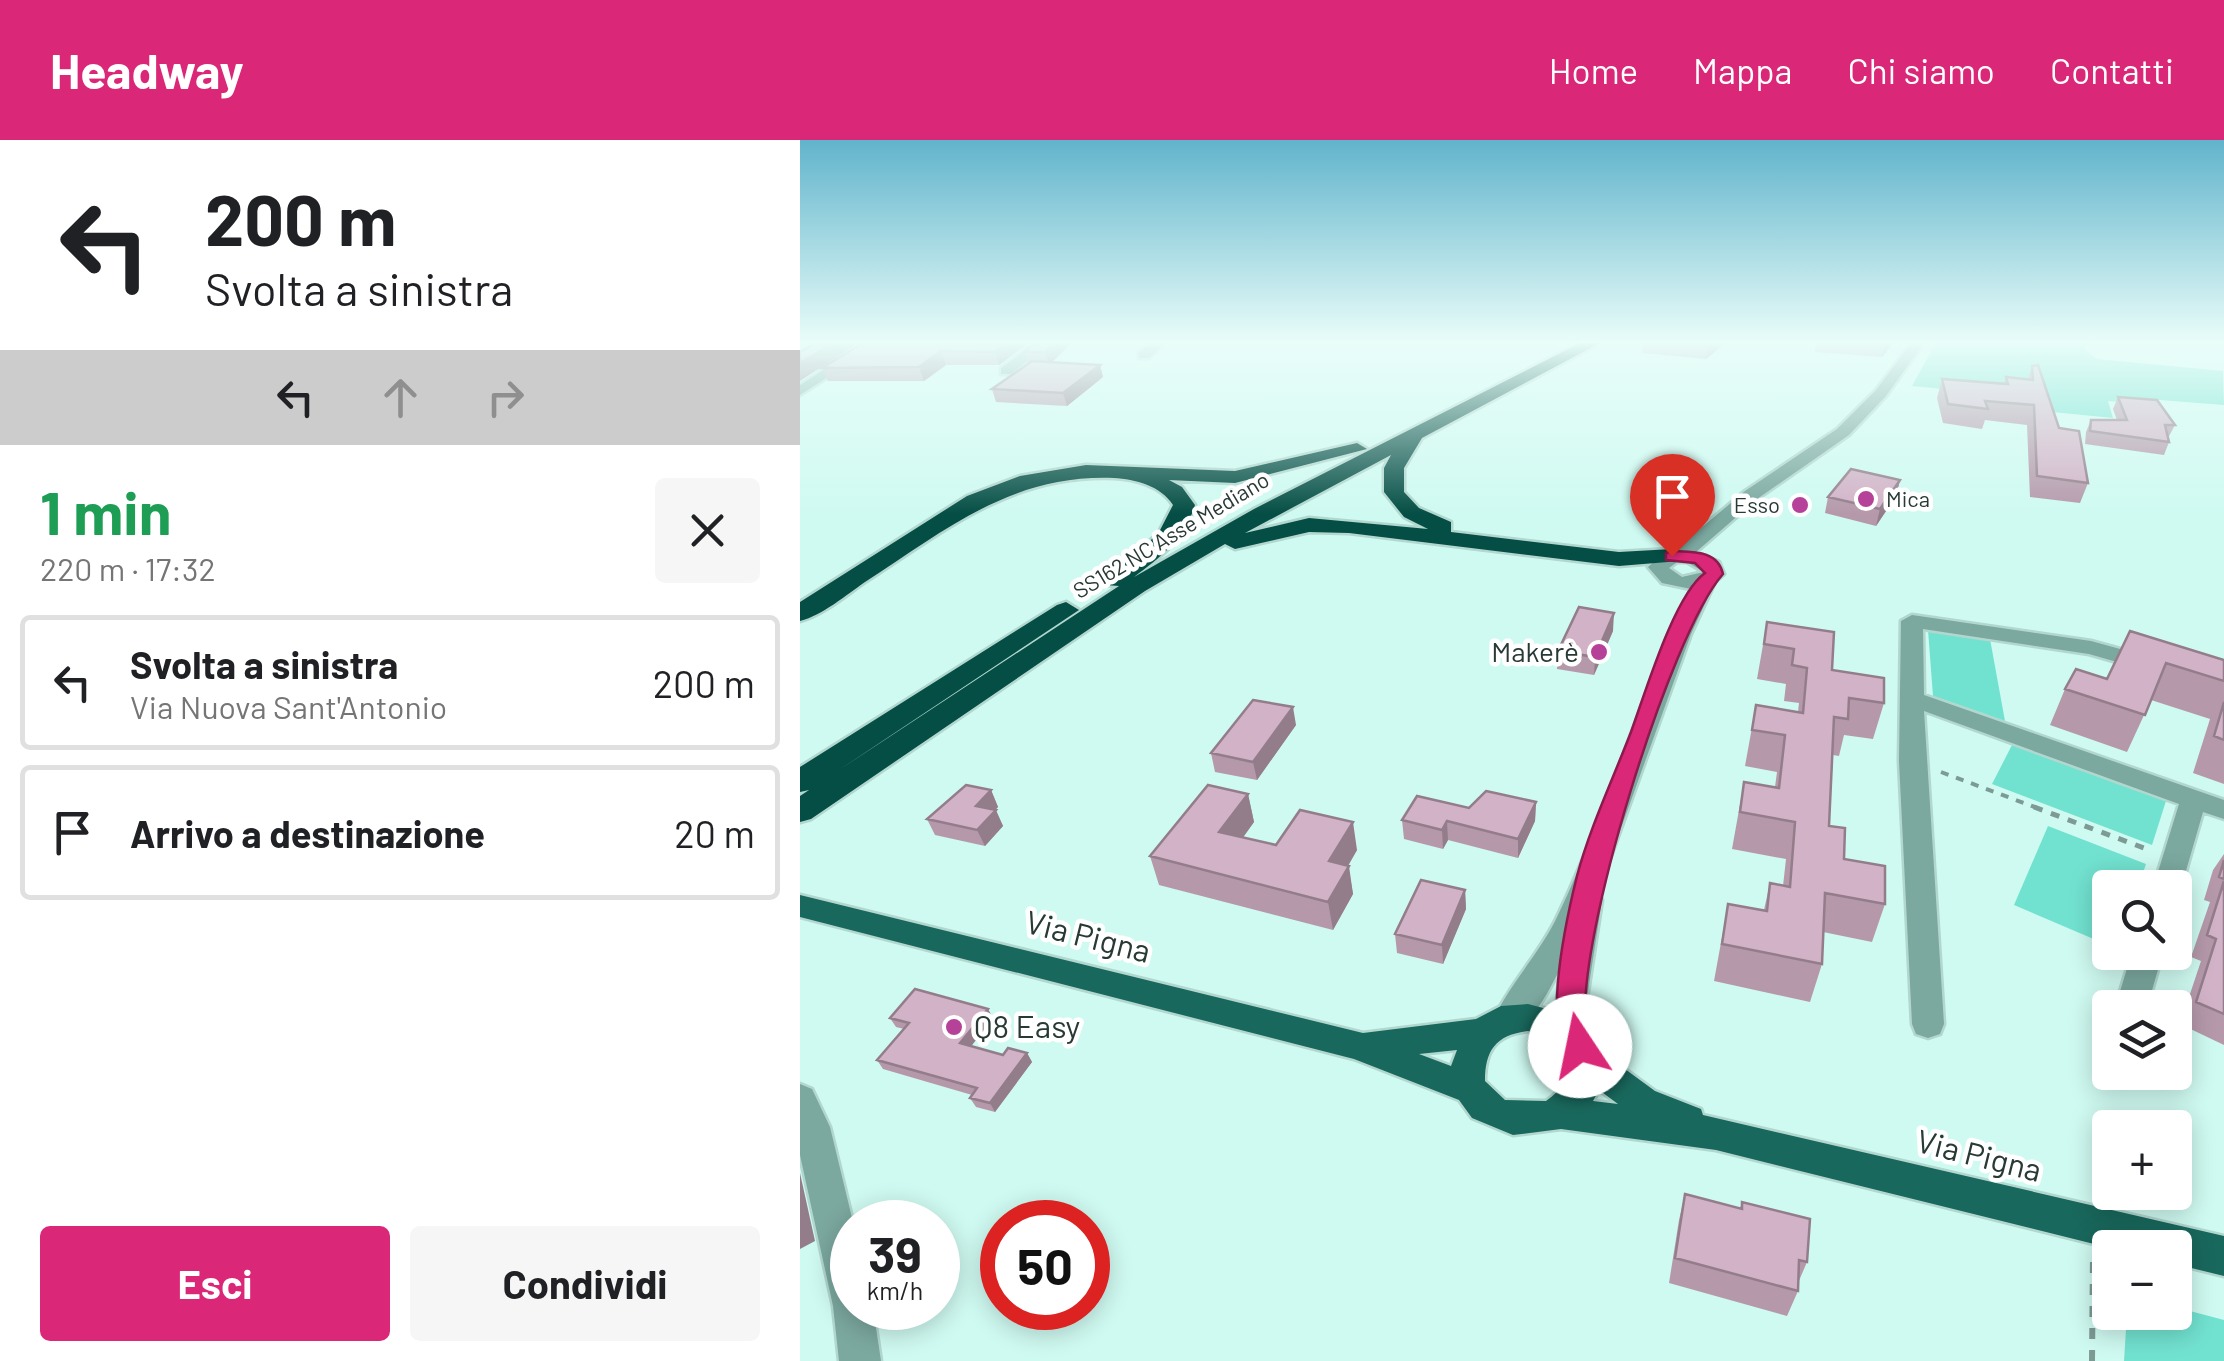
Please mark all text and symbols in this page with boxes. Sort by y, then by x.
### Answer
text: Headway [50,41,244,99]
text: Home [1549,49,1638,91]
text: Mappa [1693,49,1792,91]
text: Chi siamo [1847,49,1995,91]
text: Contatti [2050,49,2174,91]
text: 200 m [205,176,396,260]
icon: left [40,180,170,310]
text: Svolta a sinistra [205,261,513,315]
icon: left [268,370,323,425]
icon: ahead [373,370,428,425]
icon: right [478,370,533,425]
pin [1630,454,1715,557]
street label: SS162 NC Asse Mediano [1068,465,1273,603]
icon: arrive [1645,469,1700,524]
text: 1 min [40,475,171,547]
button: close [655,478,760,583]
place label: Mica [1886,485,1930,511]
marker: Mica [1855,488,1877,510]
place label: Esso [1734,491,1780,517]
marker: Esso [1789,494,1811,516]
text: 220 m · 17:32 [40,549,216,587]
place label: Makerè [1491,634,1579,668]
text: Svolta a sinistra [130,641,398,687]
marker: Makerè [1588,641,1610,663]
icon: left [45,655,100,710]
text: 200 m [653,660,755,706]
text: Via Nuova Sant'Antonio [130,687,447,725]
icon: arrive [45,805,100,860]
text: Arrivo a destinazione [130,810,485,856]
text: 20 m [674,810,755,856]
map controls [2092,870,2192,1330]
button: search [2092,870,2192,970]
street label: Via Pigna [1022,901,1155,969]
button: layers [2092,990,2192,1090]
position arrow [1528,994,1632,1098]
place label: Q8 Easy [974,1006,1081,1044]
marker: Q8 Easy [943,1016,965,1038]
button: + [2092,1110,2192,1210]
street label: Via Pigna [1913,1120,2046,1188]
speed limit sign: 50 [980,1200,1110,1330]
text: 39 [868,1223,922,1283]
button: Esci [40,1226,390,1341]
button: Condividi [410,1226,760,1341]
button: − [2092,1230,2192,1330]
text: km/h [867,1275,923,1305]

